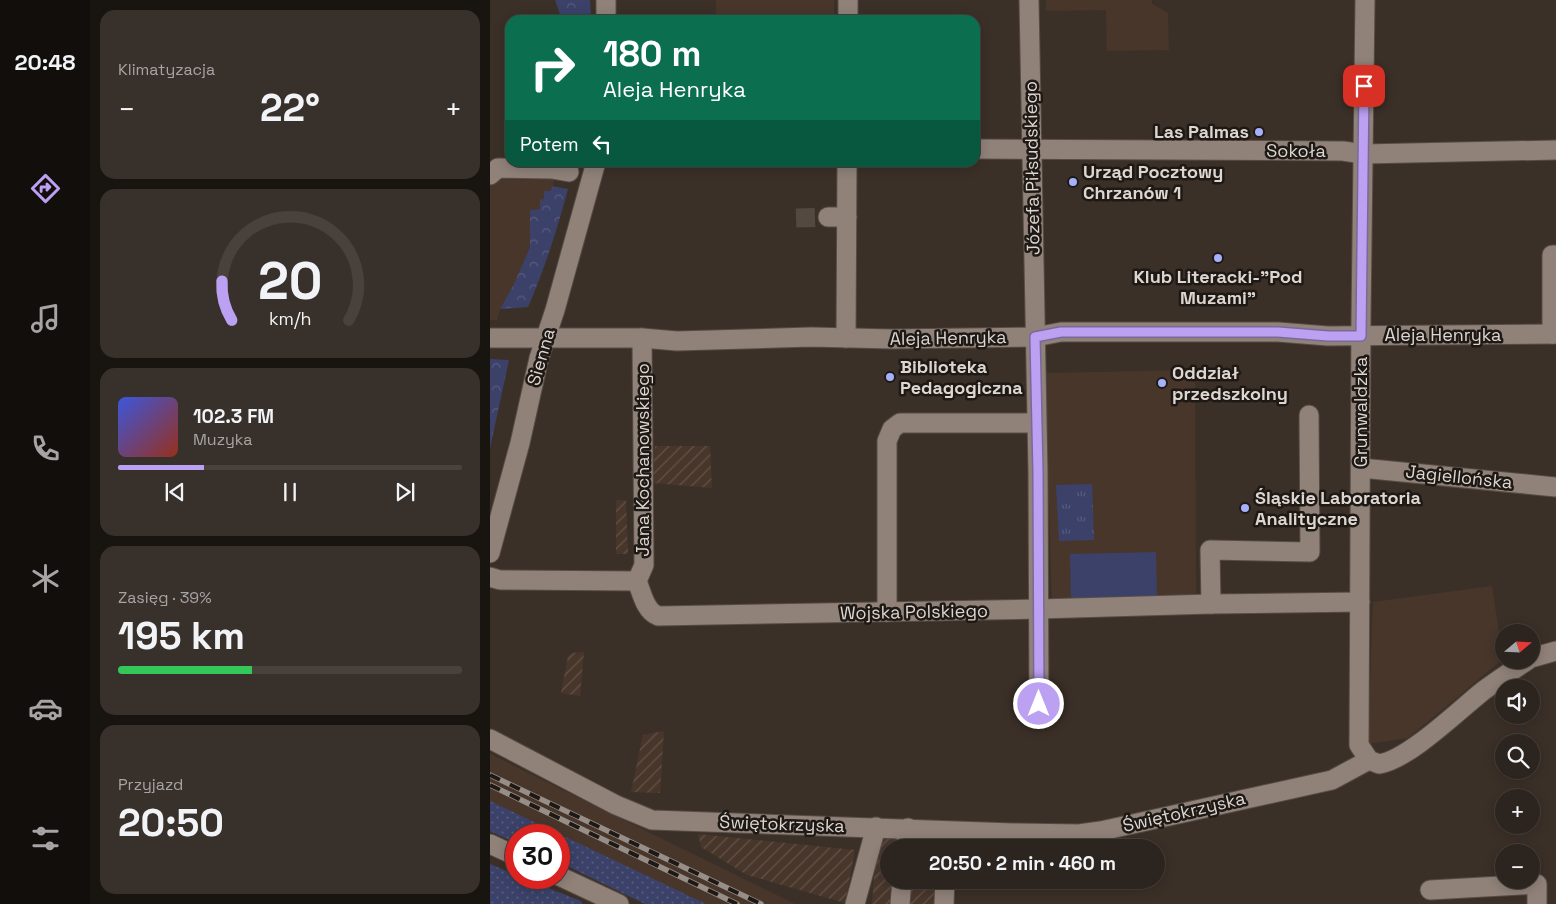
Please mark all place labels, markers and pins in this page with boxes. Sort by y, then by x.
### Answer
pin [1343,65,1385,107]
place label: Las Palmas [1154,120,1249,143]
marker: Las Palmas [1253,126,1265,138]
place label: Urząd Pocztowy Chrzanów 1 [1083,160,1223,204]
marker: Urząd Pocztowy Chrzanów 1 [1067,176,1079,188]
marker: Klub Literacki-"Pod Muzami" [1212,252,1224,264]
place label: Klub Literacki-"Pod Muzami" [1134,265,1302,309]
place label: Biblioteka Pedagogiczna [900,355,1023,399]
place label: Oddział przedszkolny [1172,361,1288,405]
marker: Biblioteka Pedagogiczna [884,371,896,383]
marker: Oddział przedszkolny [1156,377,1168,389]
place label: Śląskie Laboratoria Analityczne [1255,486,1422,530]
marker: Śląskie Laboratoria Analityczne [1239,502,1251,514]

